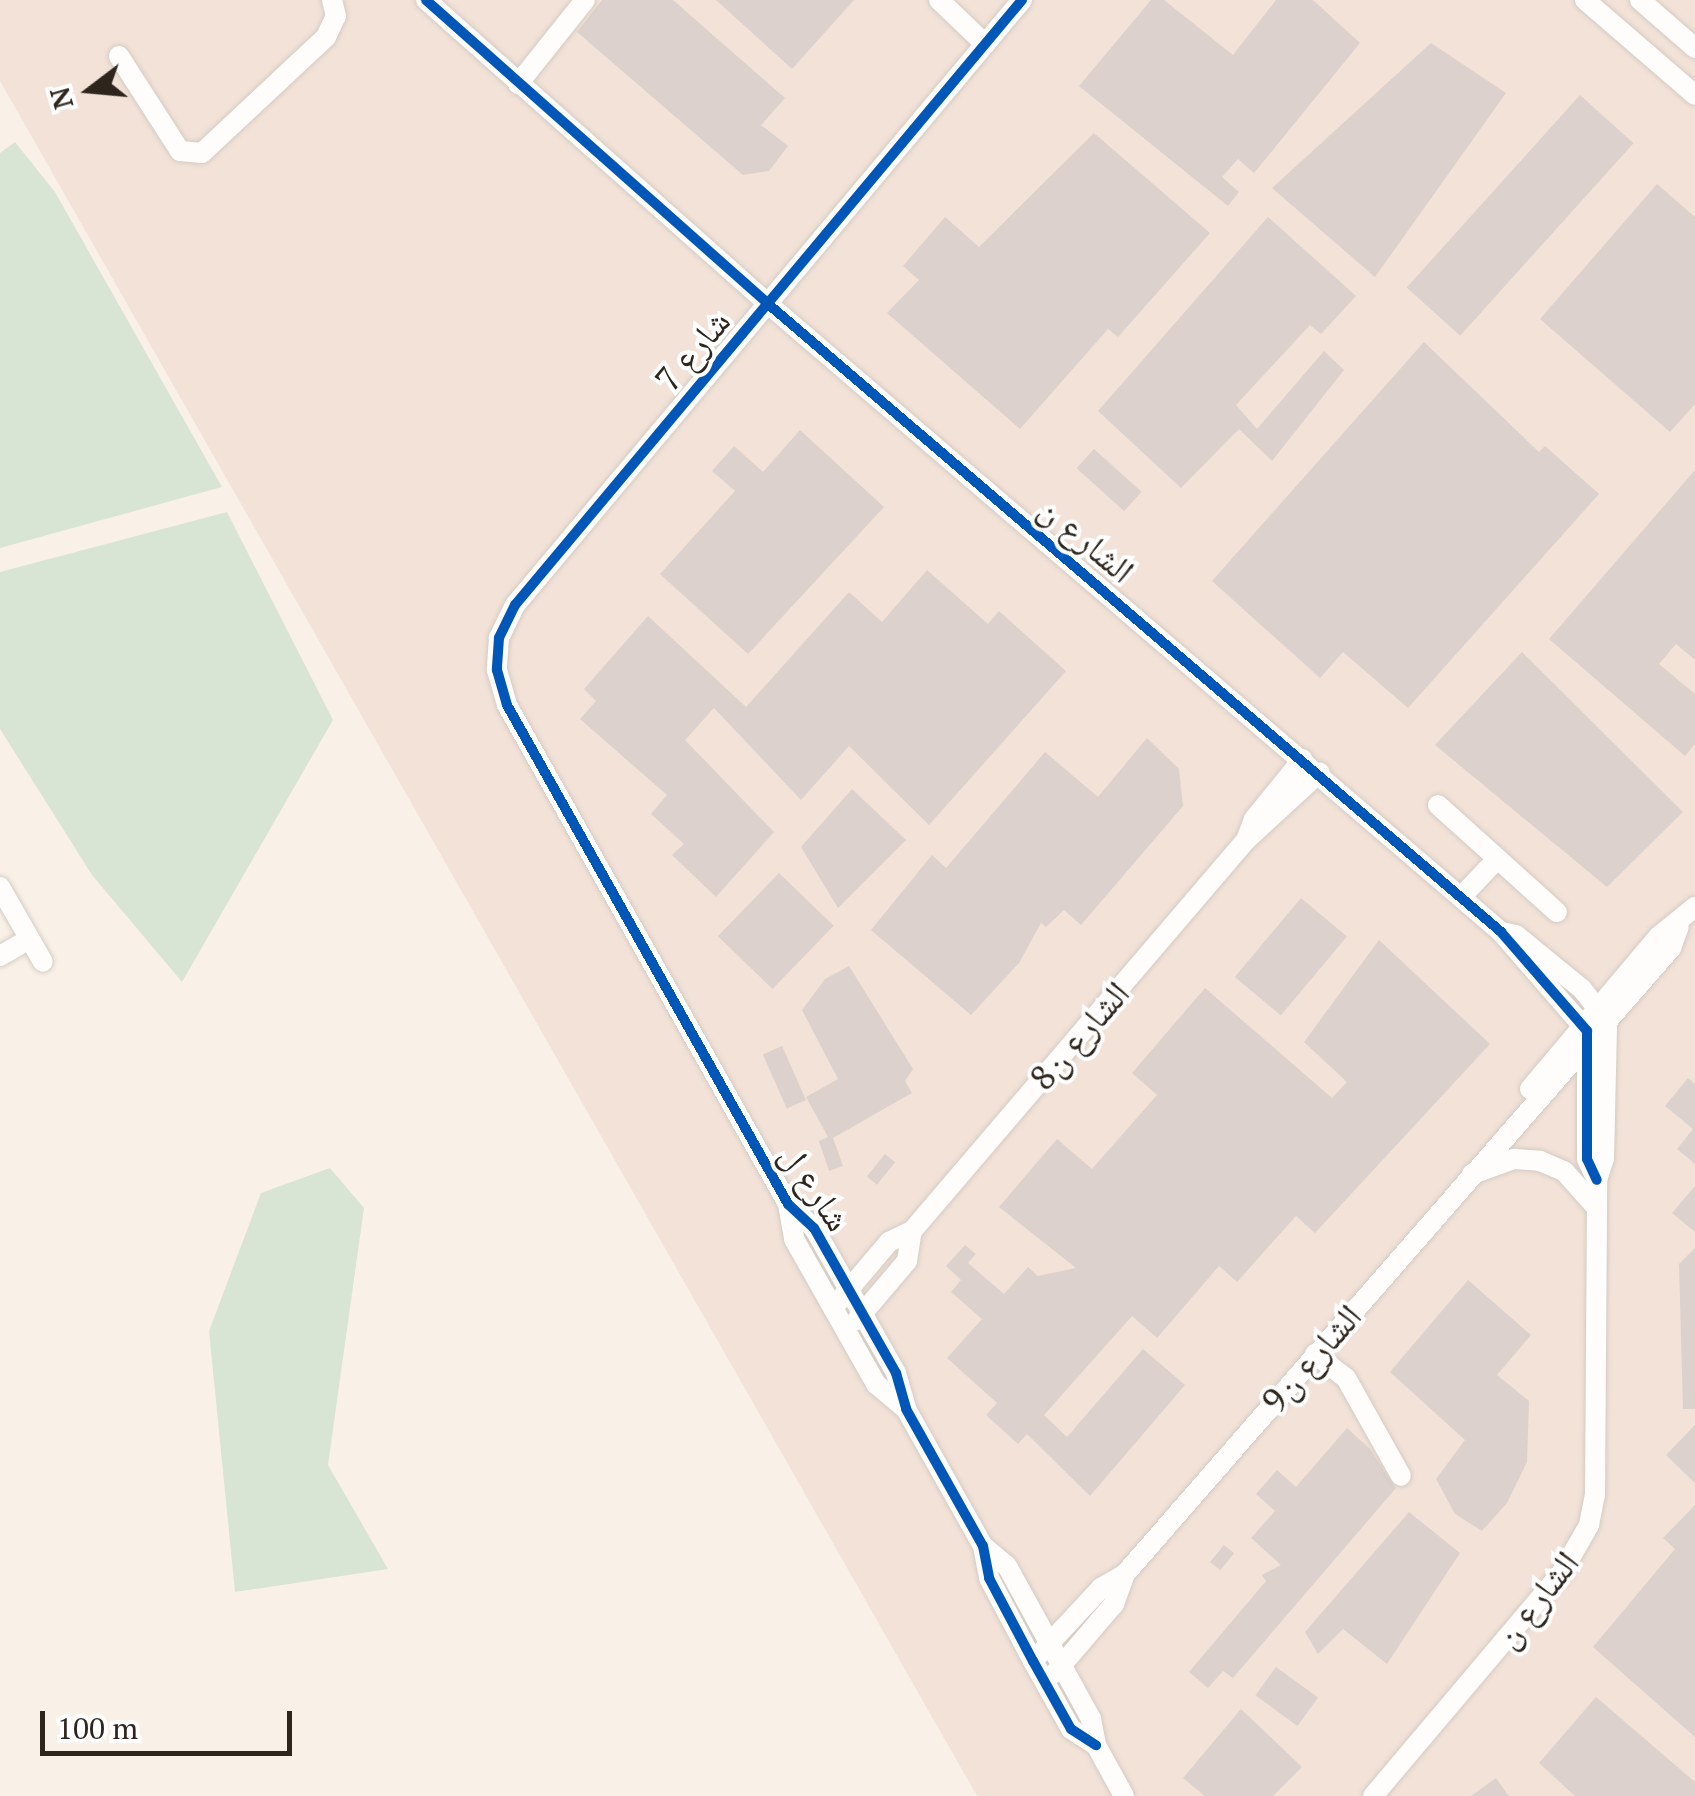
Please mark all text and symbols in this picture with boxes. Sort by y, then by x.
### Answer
north arrow [40,40,140,140]
text: N [40,83,81,114]
street label: شارع 7 [646,301,738,399]
street label: الشارع ن [1031,487,1143,591]
street label: الشارع ن8 [1020,972,1138,1098]
street label: شارع ل [772,1136,860,1238]
street label: الشارع ن9 [1252,1295,1370,1421]
street label: الشارع ن [1485,1542,1587,1656]
scale bar [45,1691,298,1753]
text: 100 m [57,1708,138,1748]

